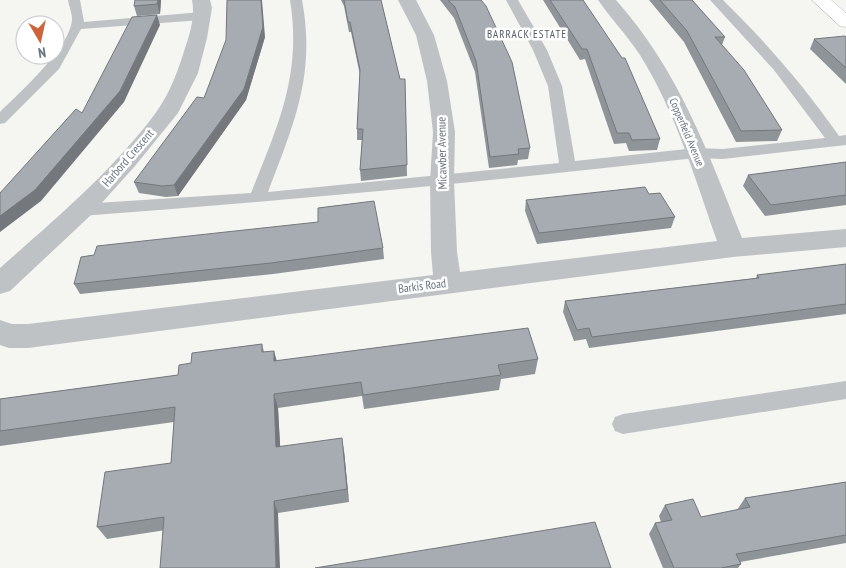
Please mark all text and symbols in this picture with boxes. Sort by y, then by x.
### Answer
north arrow [15,15,65,65]
district label: BARRACK ESTATE [487,27,567,41]
text: N [37,43,47,62]
street label: Copperfield Avenue [666,96,708,169]
street label: Micawber Avenue [433,117,450,189]
street label: Harbord Crescent [99,125,157,189]
street label: Barkis Road [397,275,447,296]

